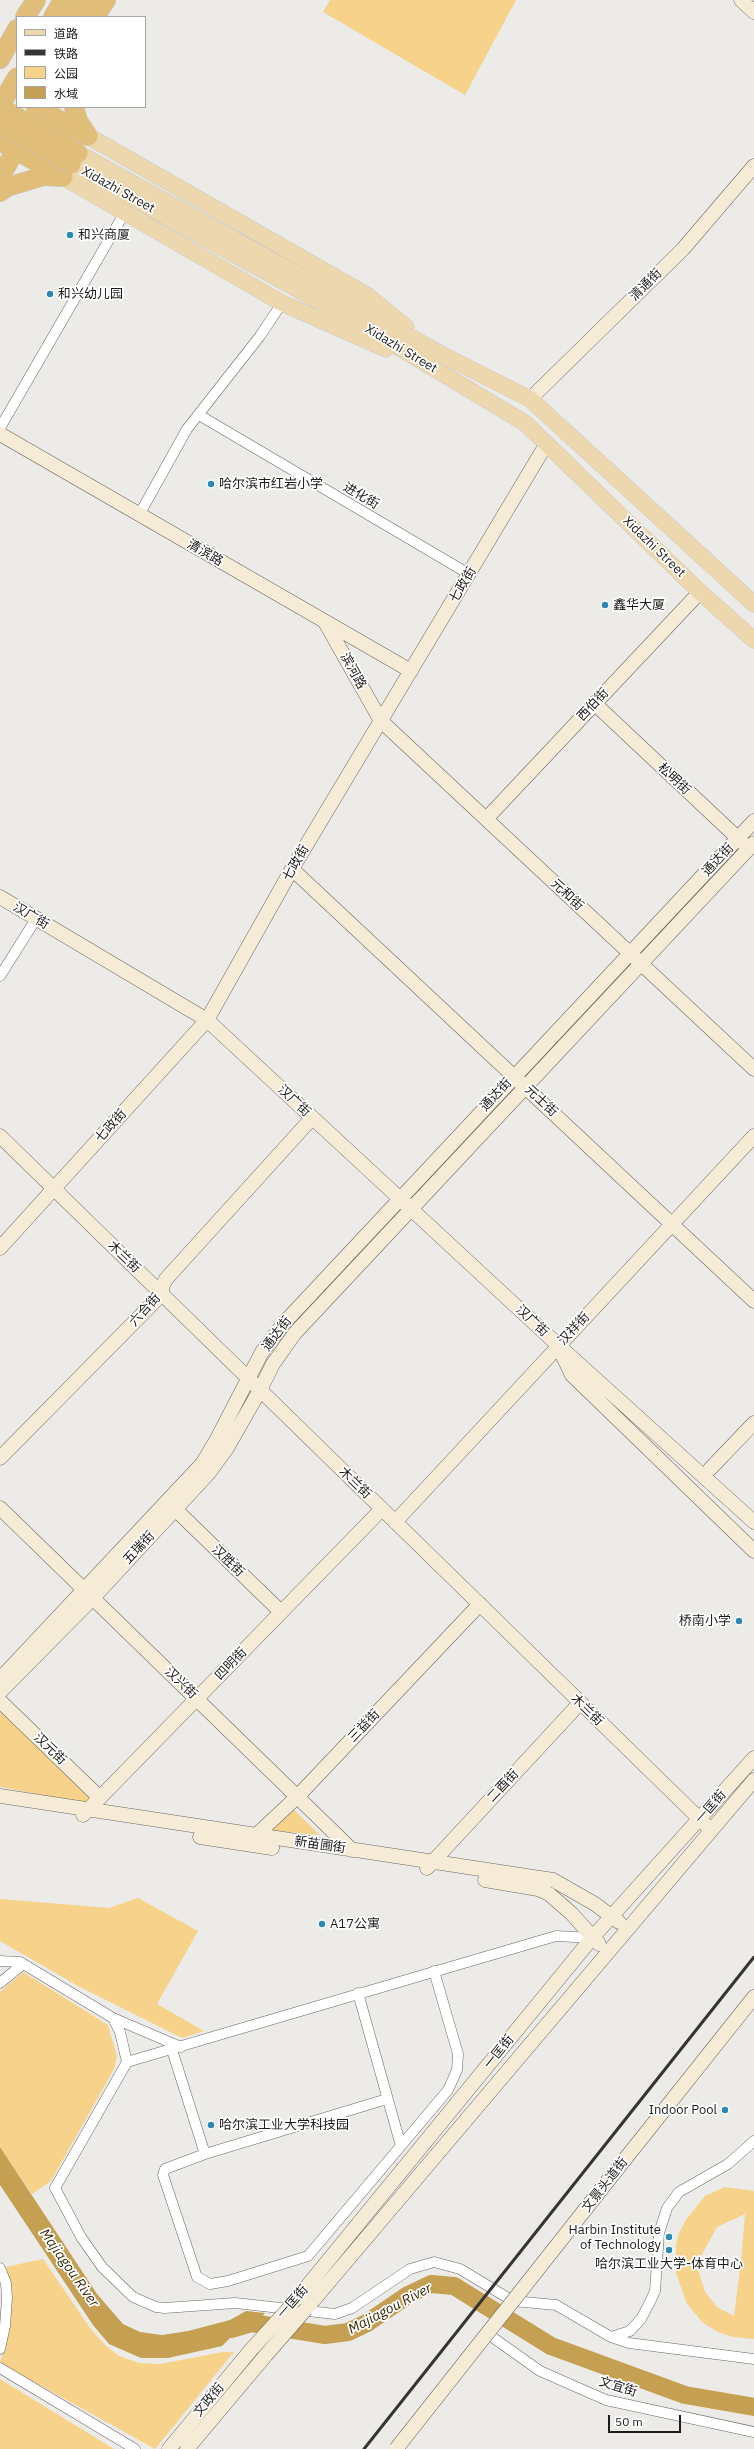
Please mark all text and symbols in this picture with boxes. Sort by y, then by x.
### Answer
legend [16,16,146,108]
text: 道路 [54,26,78,41]
text: 铁路 [54,46,78,61]
text: 公园 [54,66,78,81]
text: 水域 [54,86,78,101]
street label: Xidazhi Street [79,164,157,216]
place label: 和兴商厦 [78,227,130,243]
marker: 和兴商厦 [65,230,75,240]
street label: 清通街 [627,266,665,304]
place label: 和兴幼儿园 [58,286,123,302]
marker: 和兴幼儿园 [45,289,55,299]
street label: Xidazhi Street [362,321,440,377]
place label: 哈尔滨市红岩小学 [219,476,323,492]
marker: 哈尔滨市红岩小学 [206,479,216,489]
street label: 进化街 [340,479,382,513]
street label: Xidazhi Street [619,513,689,581]
street label: 清滨路 [184,536,226,570]
street label: 七政街 [446,564,480,606]
place label: 鑫华大厦 [613,597,665,613]
marker: 鑫华大厦 [600,600,610,610]
street label: 滨河路 [337,650,369,692]
street label: 西伯街 [574,685,612,725]
street label: 松明街 [654,760,694,798]
street label: 通达街 [699,840,737,880]
street label: 七政街 [279,842,313,884]
street label: 元和街 [547,876,587,914]
street label: 汉广街 [10,899,52,933]
street label: 通达街 [477,1075,515,1115]
street label: 汉广街 [274,1082,314,1120]
street label: 元士街 [521,1082,561,1120]
street label: 七政街 [92,1106,130,1146]
street label: 木兰街 [105,1238,143,1276]
street label: 六合街 [126,1290,164,1330]
street label: 汉广街 [512,1302,552,1340]
street label: 汉祥街 [555,1309,593,1349]
street label: 通达街 [259,1314,295,1354]
street label: 木兰街 [336,1464,374,1502]
street label: 五瑞街 [120,1528,158,1568]
street label: 汉胜街 [209,1542,247,1580]
place label: 桥南小学 [679,1613,731,1629]
marker: 桥南小学 [734,1616,744,1626]
street label: 四明街 [212,1645,250,1683]
street label: 汉兴街 [162,1664,200,1702]
street label: 木兰街 [568,1691,606,1729]
street label: 三益街 [345,1707,383,1745]
street label: 汉元街 [31,1730,69,1768]
street label: 二酉街 [484,1766,522,1806]
street label: 一匡街 [692,1787,730,1827]
street label: 新苗圃街 [293,1834,347,1856]
place label: A17公寓 [330,1916,380,1932]
marker: A17公寓 [317,1919,327,1929]
street label: 一匡街 [481,2032,517,2072]
place label: Indoor Pool [649,2102,717,2118]
marker: Indoor Pool [720,2105,730,2115]
place label: 哈尔滨工业大学科技园 [219,2117,349,2133]
marker: 哈尔滨工业大学科技园 [206,2120,216,2130]
street label: 文景头道街 [579,2155,631,2215]
place label: Harbin Institute of Technology [569,2222,661,2253]
water label: Majiagou River [36,2226,102,2310]
marker: Harbin Institute of Technology [664,2232,674,2242]
marker: 哈尔滨工业大学-体育中心 [664,2245,674,2255]
place label: 哈尔滨工业大学-体育中心 [595,2256,743,2272]
water label: Majiagou River [345,2280,435,2338]
street label: 一匡街 [274,2282,312,2322]
street label: 文宜街 [597,2374,639,2400]
street label: 文政街 [190,2380,228,2420]
scale bar [610,2407,683,2433]
text: 50 m [615,2414,643,2429]

